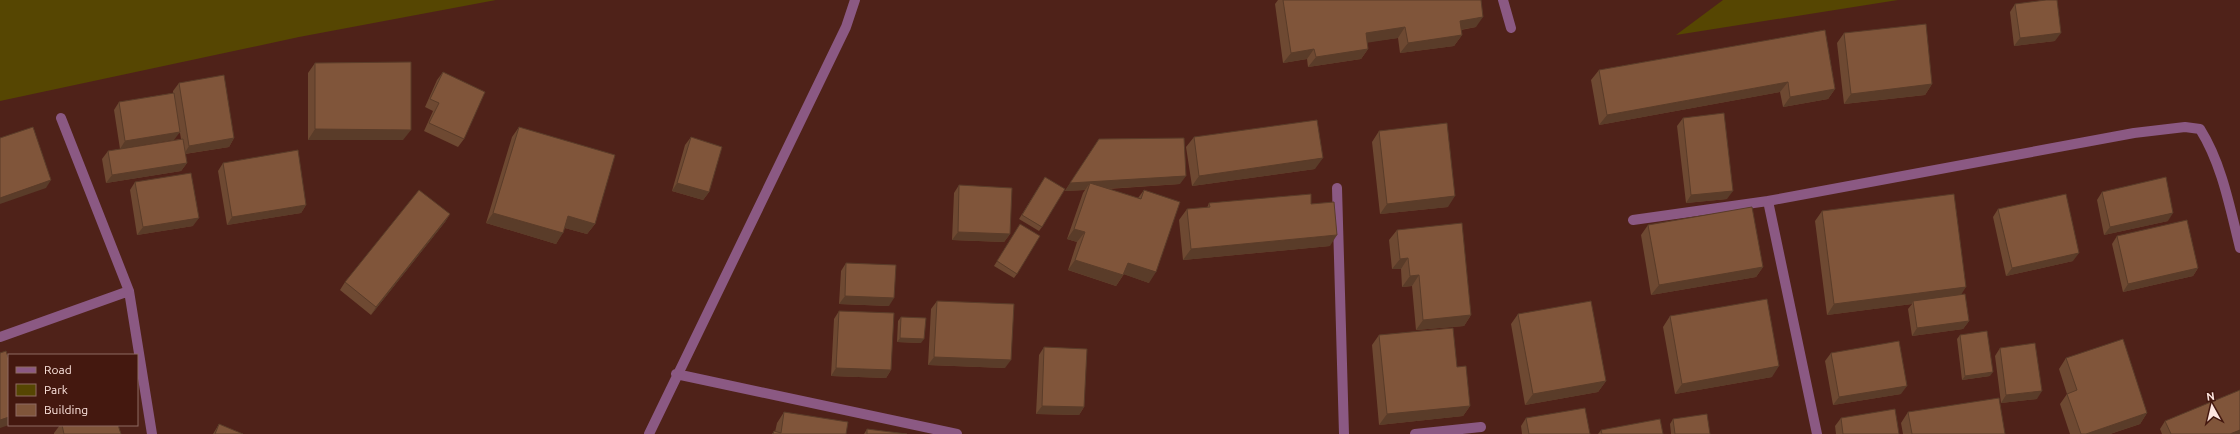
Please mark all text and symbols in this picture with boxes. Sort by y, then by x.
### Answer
legend [8,354,138,426]
text: Road [44,363,72,376]
text: Park [44,383,68,396]
north arrow [2192,386,2232,426]
text: N [2206,390,2216,403]
text: Building [44,403,88,416]

